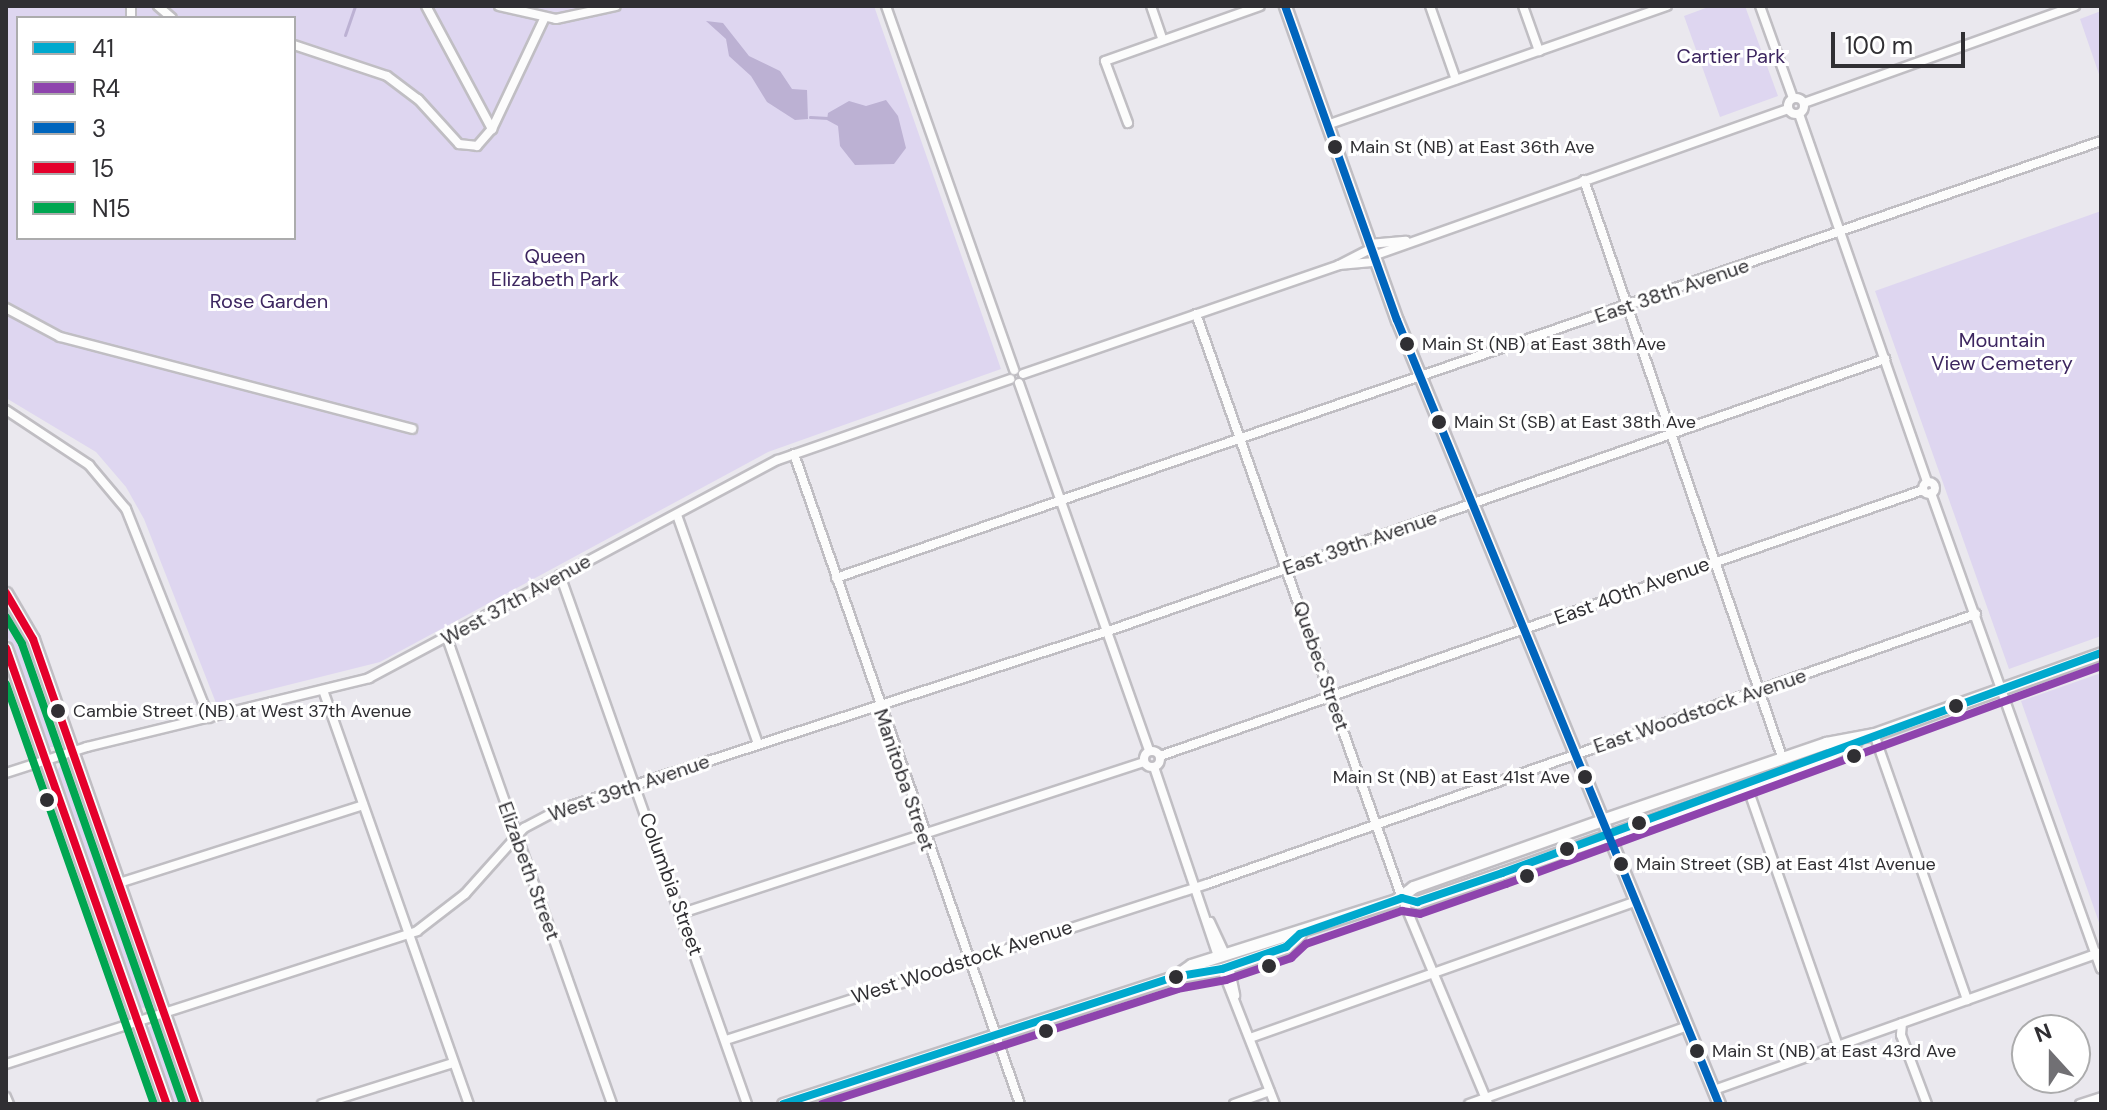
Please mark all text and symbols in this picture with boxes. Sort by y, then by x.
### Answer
legend [16,16,296,240]
scale bar [1835,16,1969,66]
text: 100 m [1845,30,1913,61]
text: 41 [92,33,114,64]
park label: Cartier Park [1677,44,1785,68]
text: R4 [92,73,120,104]
text: 3 [92,113,106,144]
place label: Main St (NB) at East 36th Ave [1350,136,1594,158]
marker: Main St (NB) at East 36th Ave [1327,139,1343,155]
text: 15 [92,153,114,184]
text: N15 [92,193,131,224]
park label: Queen Elizabeth Park [491,244,619,291]
street label: East 38th Avenue [1592,253,1752,329]
park label: Rose Garden [210,289,328,313]
park label: Mountain View Cemetery [1931,328,2073,375]
place label: Main St (NB) at East 38th Ave [1422,333,1666,355]
marker: Main St (NB) at East 38th Ave [1399,336,1415,352]
place label: Main St (SB) at East 38th Ave [1454,411,1696,433]
marker: Main St (SB) at East 38th Ave [1431,414,1447,430]
street label: East 39th Avenue [1280,505,1440,581]
street label: West 37th Avenue [437,549,595,651]
street label: East 40th Avenue [1551,552,1713,630]
street label: Quebec Street [1288,598,1354,734]
street label: East Woodstock Avenue [1590,663,1810,759]
unlabelled marker [1948,698,1964,714]
place label: Cambie Street (NB) at West 37th Avenue [73,700,412,722]
marker: Cambie Street (NB) at West 37th Avenue [50,703,66,719]
street label: Manitoba Street [868,706,940,854]
unlabelled marker [1846,748,1862,764]
street label: West 39th Avenue [545,749,713,827]
place label: Main St (NB) at East 41st Ave [1333,766,1570,788]
marker: Main St (NB) at East 41st Ave [1577,769,1593,785]
unlabelled marker [39,792,55,808]
street label: Elizabeth Street [493,799,565,943]
street label: Columbia Street [634,809,708,959]
unlabelled marker [1631,815,1647,831]
unlabelled marker [1559,841,1575,857]
place label: Main Street (SB) at East 41st Avenue [1636,853,1936,875]
marker: Main Street (SB) at East 41st Avenue [1613,856,1629,872]
unlabelled marker [1519,868,1535,884]
street label: West Woodstock Avenue [849,915,1075,1009]
unlabelled marker [1261,958,1277,974]
unlabelled marker [1168,969,1184,985]
north arrow [2011,1014,2091,1094]
text: N [2030,1017,2056,1049]
unlabelled marker [1038,1023,1054,1039]
place label: Main St (NB) at East 43rd Ave [1712,1040,1956,1062]
marker: Main St (NB) at East 43rd Ave [1689,1043,1705,1059]

